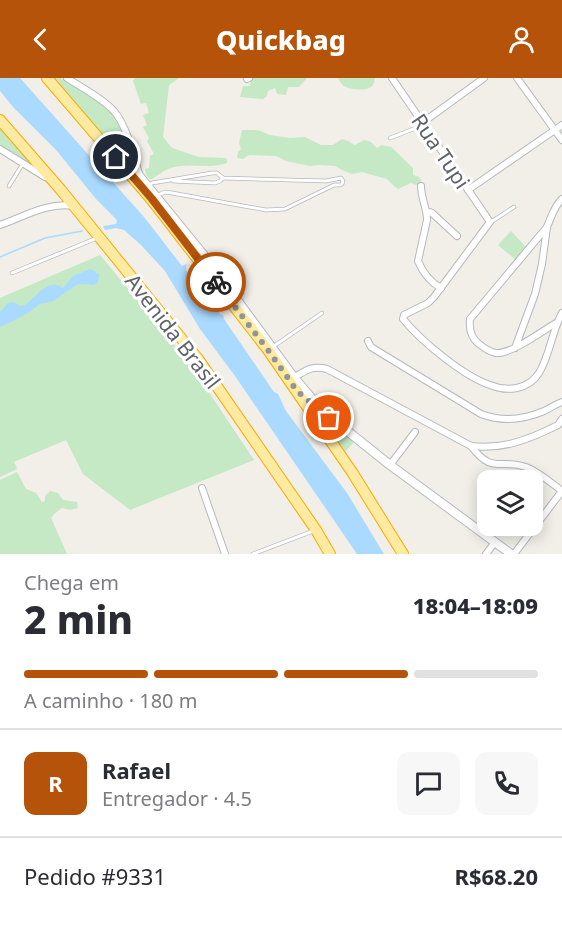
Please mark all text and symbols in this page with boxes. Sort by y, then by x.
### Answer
text: Quickbag [216,21,346,58]
icon: back [24,23,57,56]
icon: person [505,23,538,56]
street label: Rua Tupi [406,108,476,194]
pin [90,131,141,182]
icon: home [99,140,132,173]
courier [186,252,246,312]
icon: bike [200,266,233,299]
street label: Avenida Brasil [119,268,227,394]
pin [303,392,354,443]
icon: bag [312,401,345,434]
map controls [477,470,543,536]
button: layers [477,470,543,536]
text: Chega em [24,569,119,596]
text: 18:04–18:09 [413,590,538,620]
text: 2 min [24,592,133,645]
text: A caminho · 180 m [24,687,197,714]
button: chat [397,752,460,815]
button: phone [475,752,538,815]
text: Rafael [102,755,171,785]
text: R [48,768,63,798]
text: Entregador · 4.5 [102,785,252,812]
text: Pedido #9331 [24,861,166,891]
text: R$68.20 [454,861,538,891]

